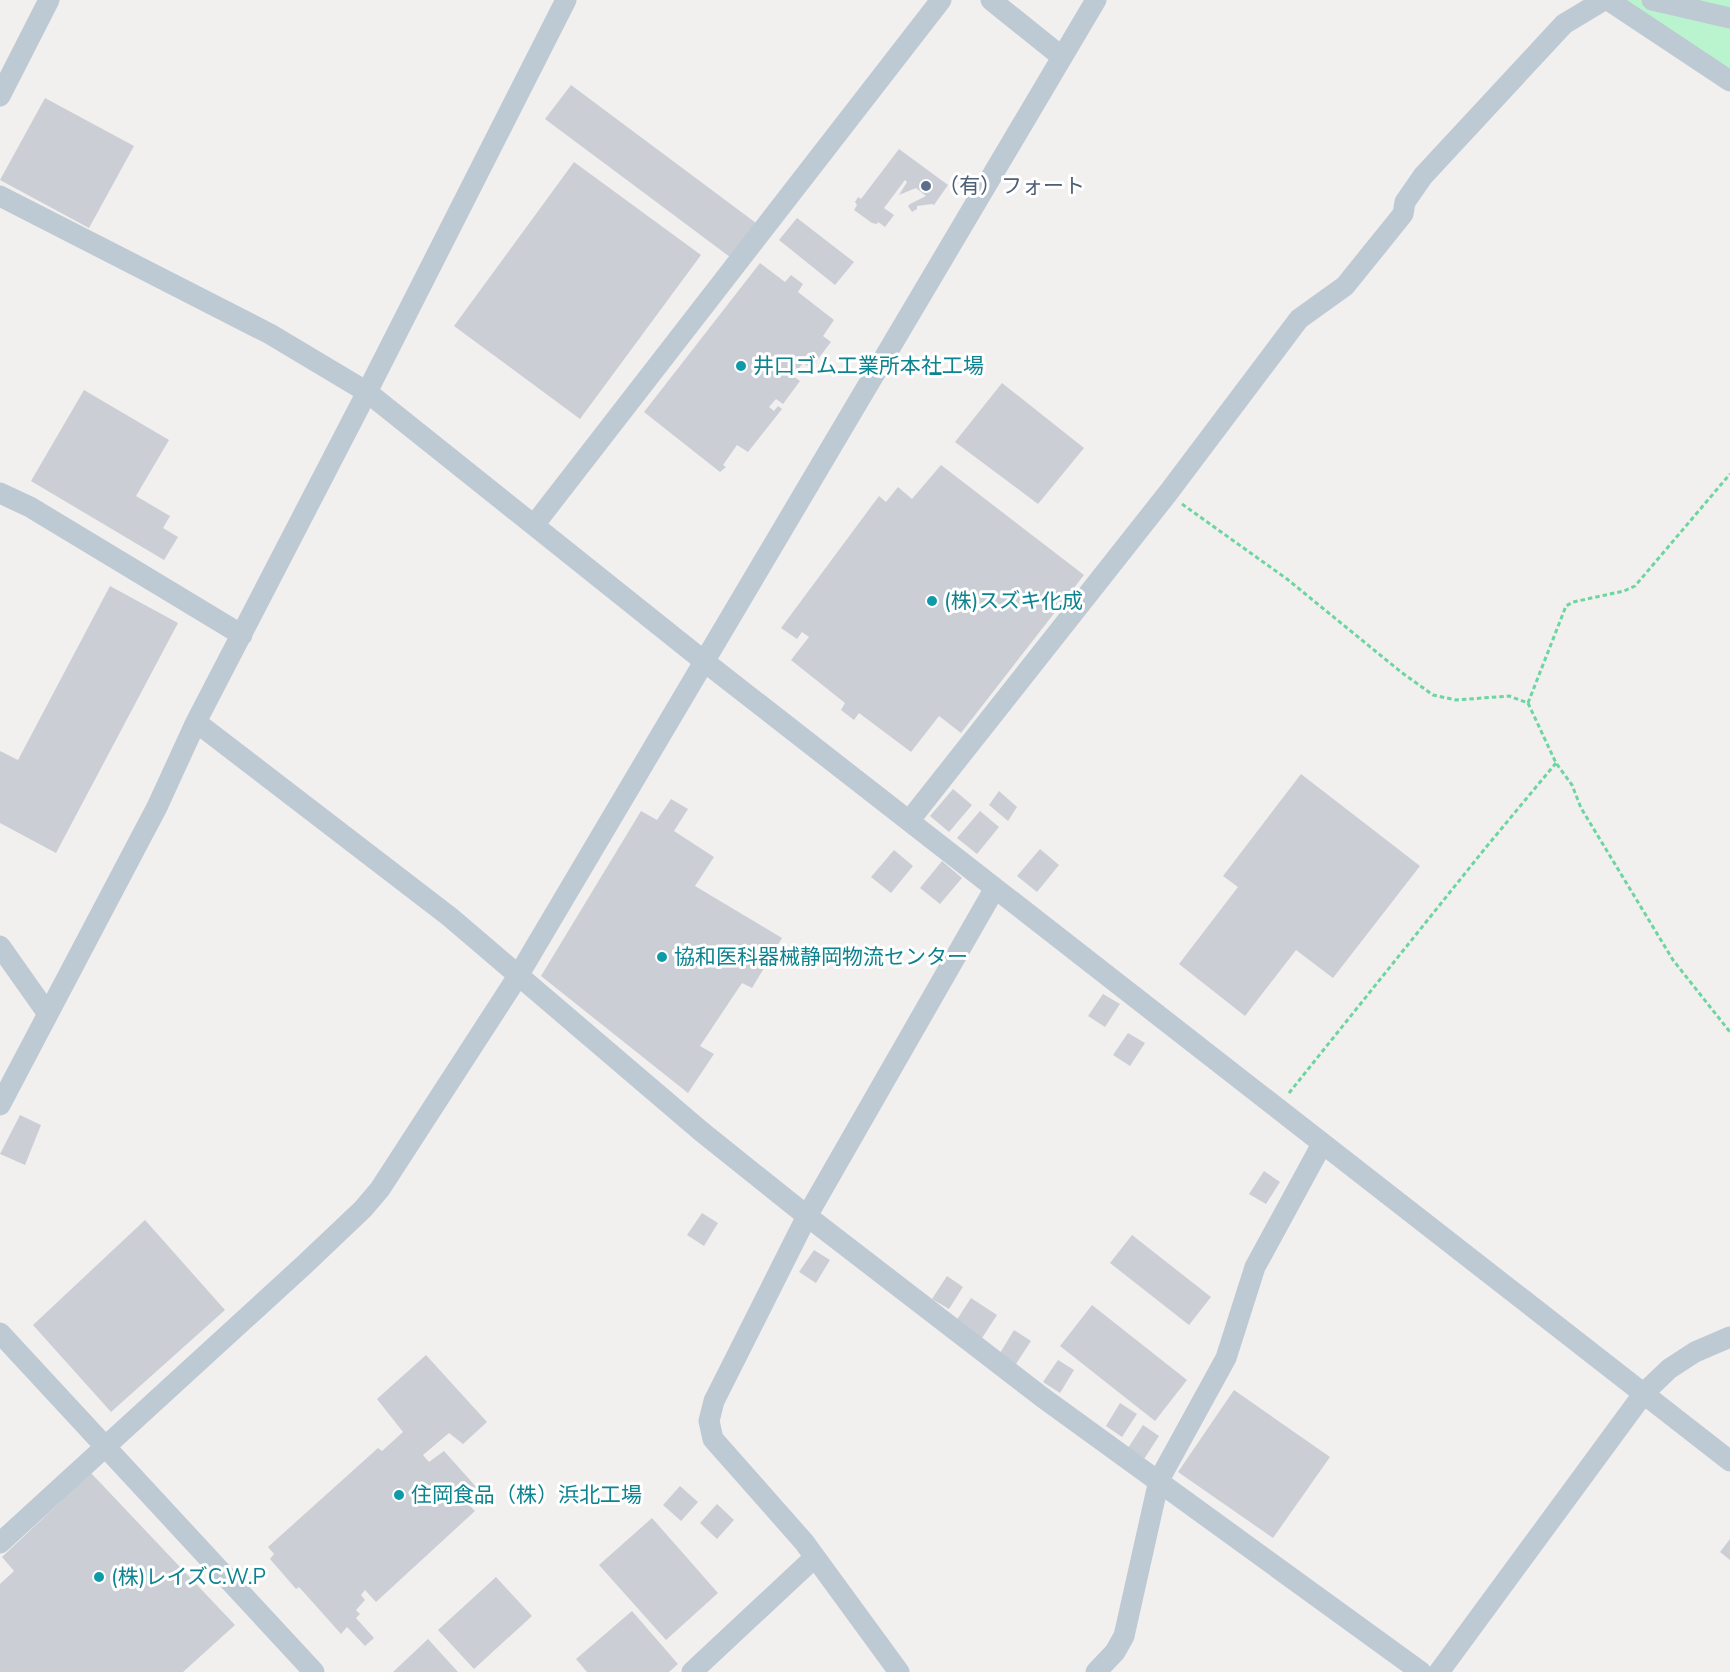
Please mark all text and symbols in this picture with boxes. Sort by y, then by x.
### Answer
place label: （有）フォート [938,172,1085,200]
marker: （有）フォート [919,179,933,193]
place label: 井口ゴム工業所本社工場 [753,352,984,380]
marker: 井口ゴム工業所本社工場 [734,359,748,373]
place label: (株)スズキ化成 [944,587,1083,615]
marker: (株)スズキ化成 [925,594,939,608]
place label: 協和医科器械静岡物流センター [674,943,968,971]
marker: 協和医科器械静岡物流センター [655,950,669,964]
place label: 住岡食品（株）浜北工場 [411,1481,642,1509]
marker: 住岡食品（株）浜北工場 [392,1488,406,1502]
place label: (株)レイズC.W.P [111,1563,266,1591]
marker: (株)レイズC.W.P [92,1570,106,1584]

